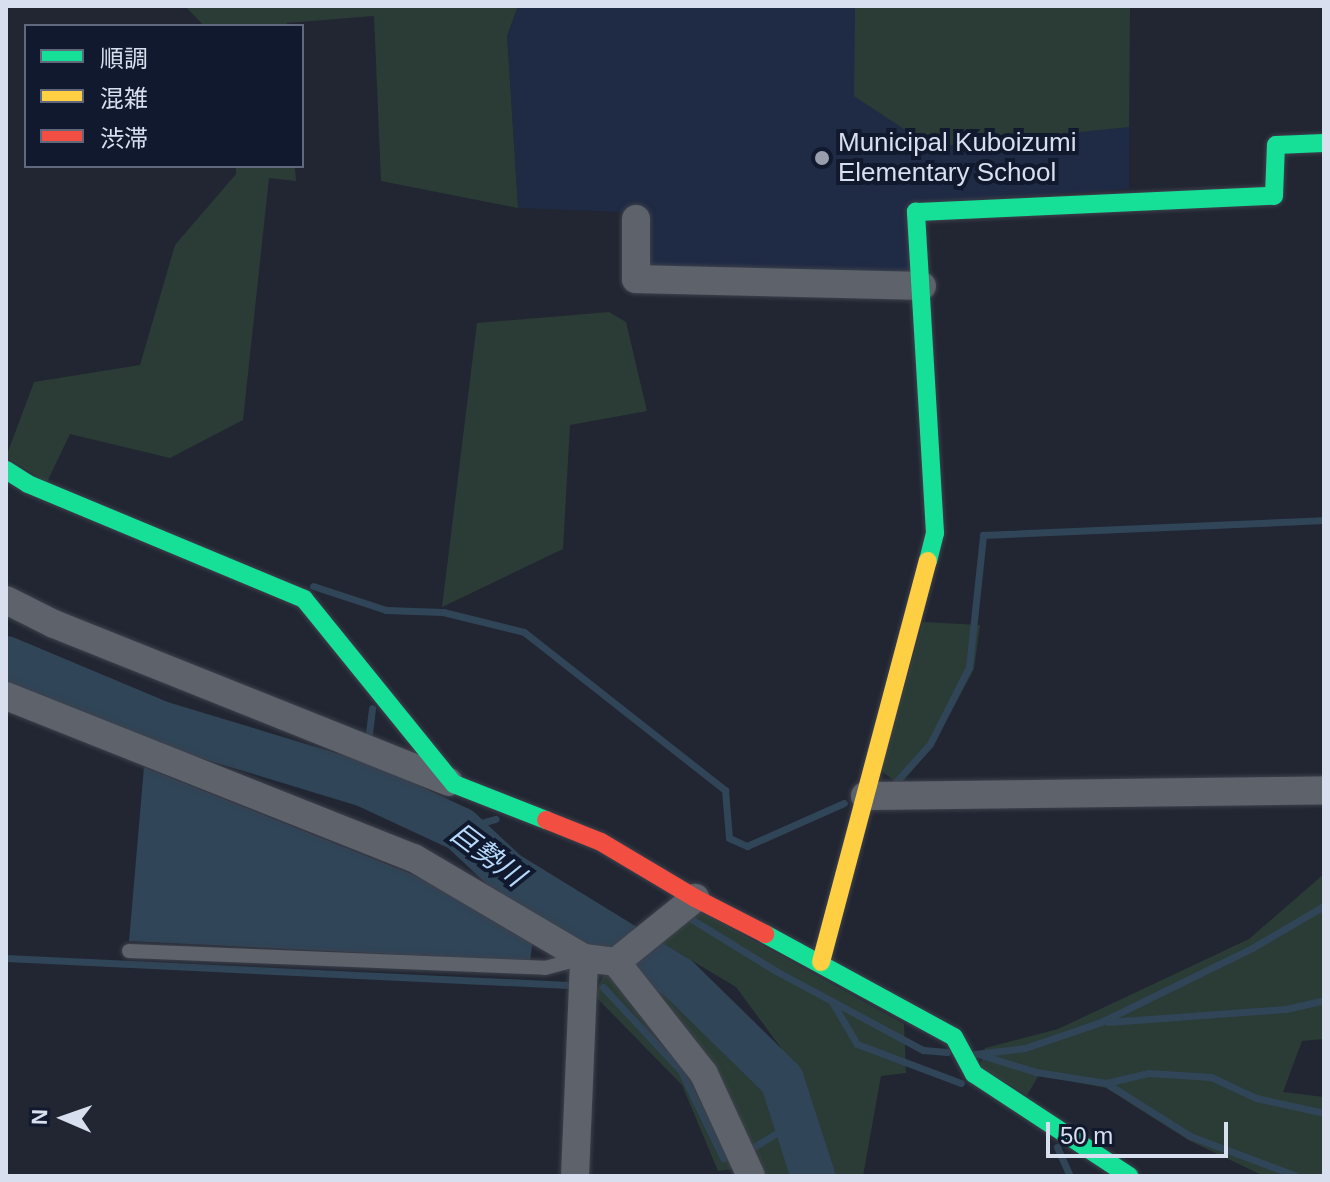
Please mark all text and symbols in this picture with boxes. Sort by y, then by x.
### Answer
legend [24,24,304,168]
text: 順調 [100,45,148,72]
text: 混雑 [100,85,148,112]
text: 渋滞 [100,125,148,152]
place label: Municipal Kuboizumi Elementary School [838,127,1076,188]
marker: Municipal Kuboizumi Elementary School [813,149,831,167]
water label: 巨勢川 [443,816,531,894]
north arrow [24,1078,104,1158]
scale bar [1050,1106,1232,1156]
text: N [27,1109,52,1126]
text: 50 m [1060,1122,1113,1149]

